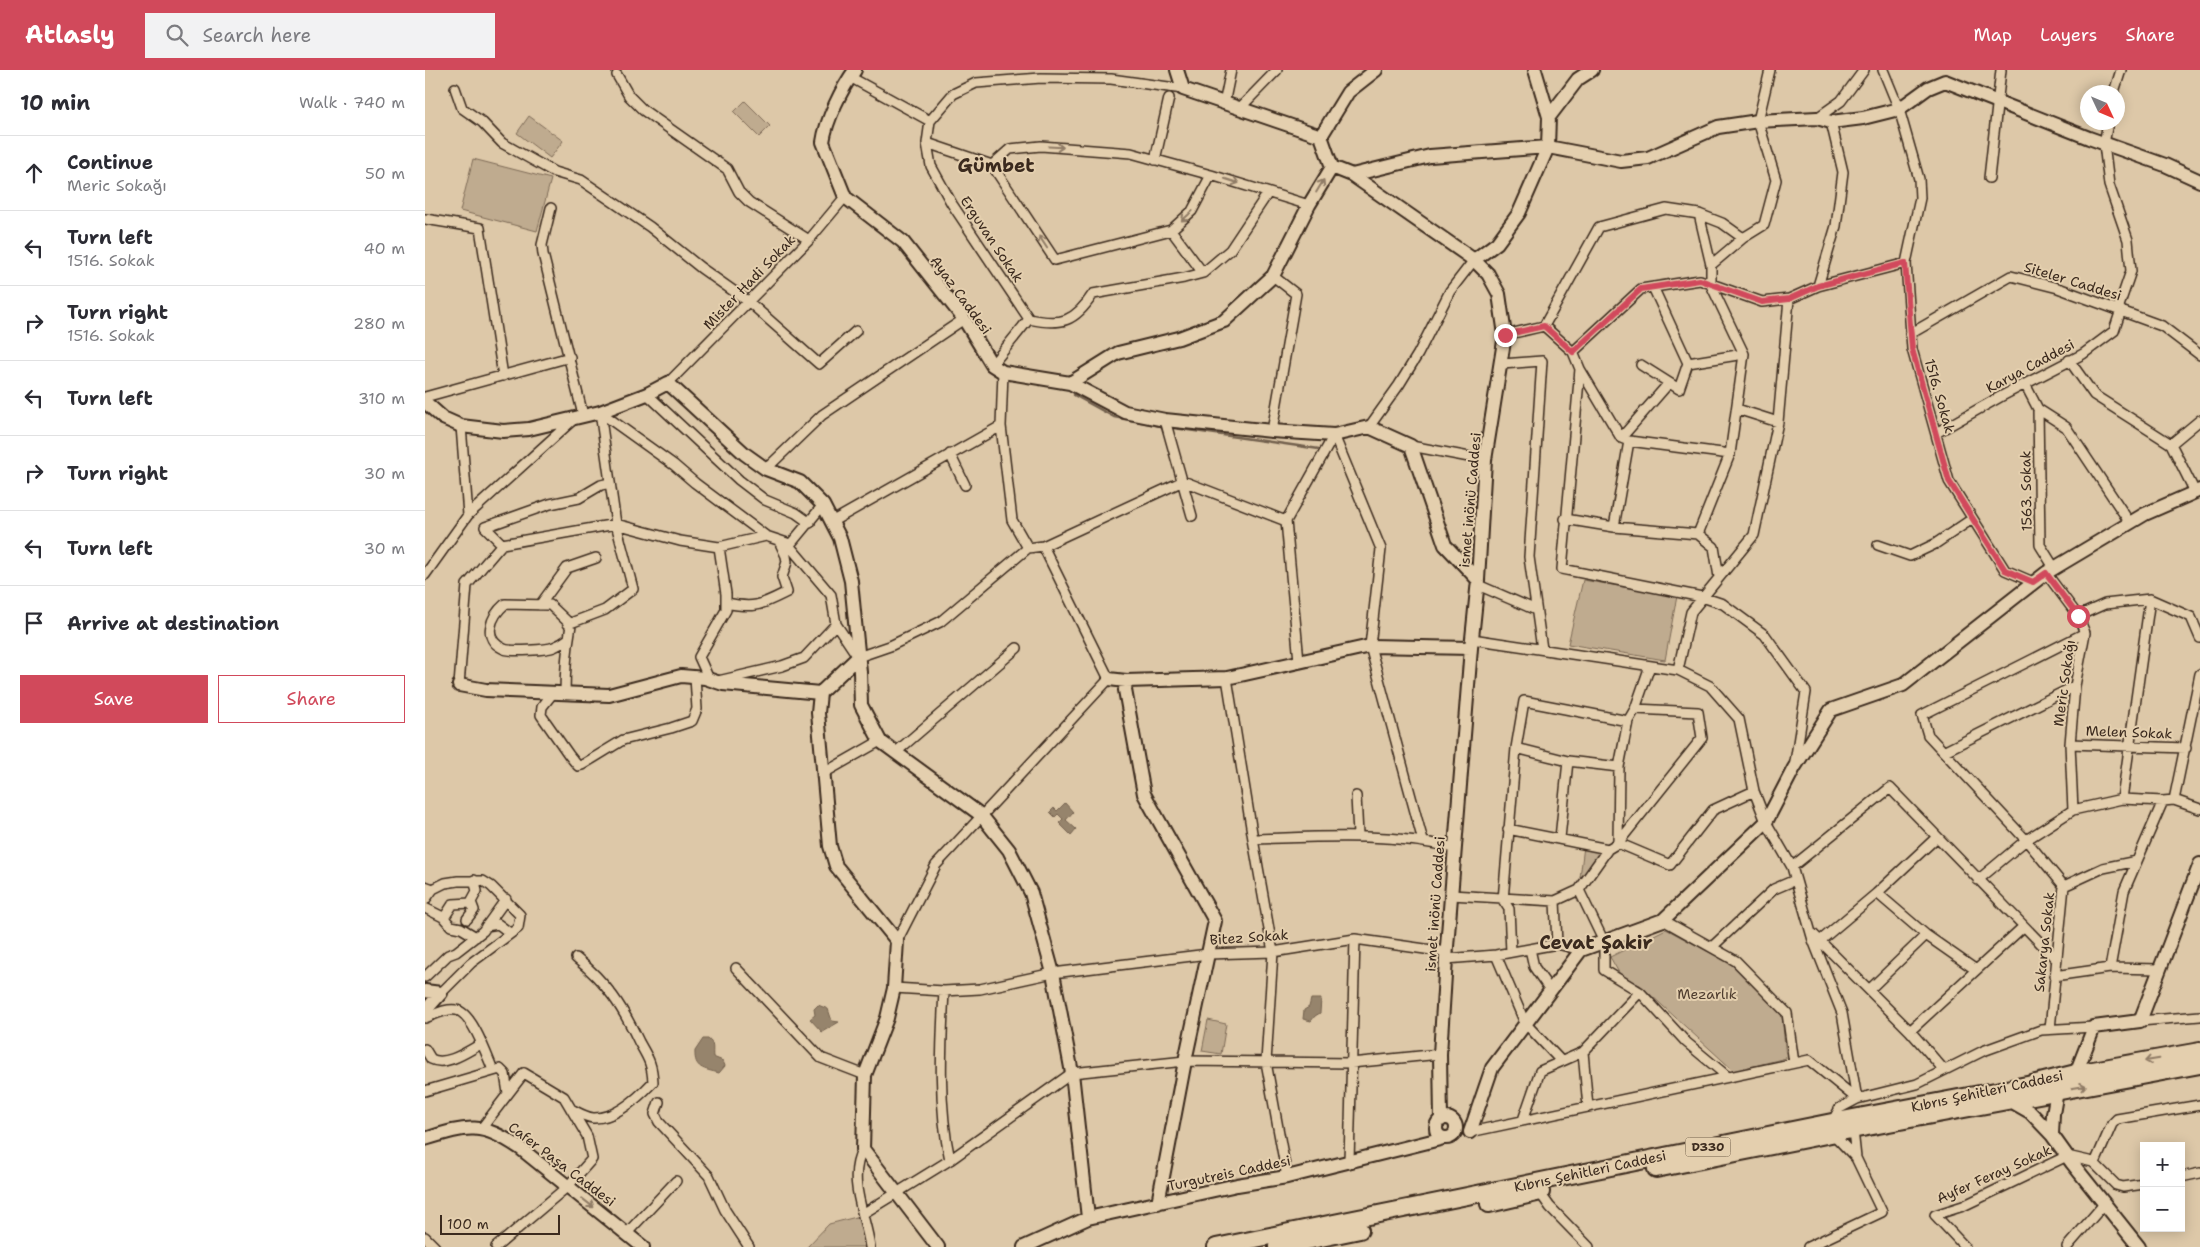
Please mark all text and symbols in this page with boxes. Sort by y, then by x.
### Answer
search box [145,13,495,58]
text: Atlasly [25,19,115,51]
icon: search [163,21,191,49]
text: Search here [203,23,311,48]
text: Map [1974,23,2012,47]
text: Layers [2040,23,2097,47]
text: Share [2125,23,2175,47]
north arrow [2080,85,2125,130]
text: 10 min [20,89,90,117]
text: Walk · 740 m [299,92,405,113]
one-way arrow [1047,142,1063,151]
text: Continue [67,150,153,175]
district label: Gümbet [958,153,1034,178]
icon: ahead [20,159,48,187]
text: 50 m [365,163,405,184]
text: Meric Sokağı [67,175,167,196]
one-way arrow [1223,177,1239,186]
one-way arrow [1316,180,1326,194]
street label: Erguvan Sokak [956,192,1028,286]
one-way arrow [1180,210,1193,222]
text: Turn left [67,225,153,250]
street label: Mister Hadi Sokak [699,231,799,333]
icon: left [20,234,48,262]
one-way arrow [1038,235,1048,249]
text: 40 m [363,238,405,259]
text: 1516. Sokak [67,250,155,271]
street label: Ayaz Caddesi [926,252,996,338]
street label: Siteler Caddesi [2022,258,2124,304]
text: Turn right [67,300,168,325]
icon: right [20,309,48,337]
text: 280 m [353,313,405,334]
route end [1494,324,1517,347]
text: 1516. Sokak [67,325,155,346]
street label: Karya Caddesi [1983,335,2077,397]
street label: 1516. Sokak [1921,357,1959,435]
icon: left [20,384,48,412]
text: Turn left [67,386,153,411]
text: 310 m [358,388,405,409]
street label: ismet inönü Caddesi [1455,432,1485,568]
street label: 1563. Sokak [2016,451,2036,531]
icon: right [20,459,48,487]
text: Turn right [67,461,168,486]
text: 30 m [364,463,405,484]
icon: left [20,534,48,562]
text: Turn left [67,536,153,561]
text: 30 m [364,538,405,559]
route start [2067,605,2090,628]
icon: arrive [20,609,48,637]
text: Arrive at destination [67,611,279,636]
street label: Meric Sokağı [2049,639,2079,727]
button: Save [20,675,208,723]
button: Share [218,675,405,723]
street label: Melen Sokak [2085,721,2173,743]
street label: ismet inönü Caddesi [1421,836,1449,972]
street label: Sakarya Sokak [2030,891,2058,993]
street label: Bitez Sokak [1209,925,1289,949]
district label: Cevat Şakir [1539,930,1653,955]
park label: Mezarlık [1677,985,1737,1003]
one-way arrow [2144,1055,2160,1065]
street label: Kıbrıs Şehitleri Caddesi [1909,1066,2065,1116]
one-way arrow [2071,1081,2087,1091]
street label: Cafer Paşa Caddesi [505,1118,619,1210]
road number: D330 [1685,1138,1731,1156]
street label: Ayfer Feray Sokak [1934,1141,2054,1207]
map controls [2140,1142,2185,1232]
button: + [2140,1142,2185,1187]
street label: Kıbrıs Şehitleri Caddesi [1512,1146,1668,1196]
street label: Turgutreis Caddesi [1166,1151,1292,1195]
button: − [2140,1187,2185,1232]
one-way arrow [581,1197,594,1208]
scale bar [440,1212,560,1235]
text: 100 m [447,1215,489,1233]

